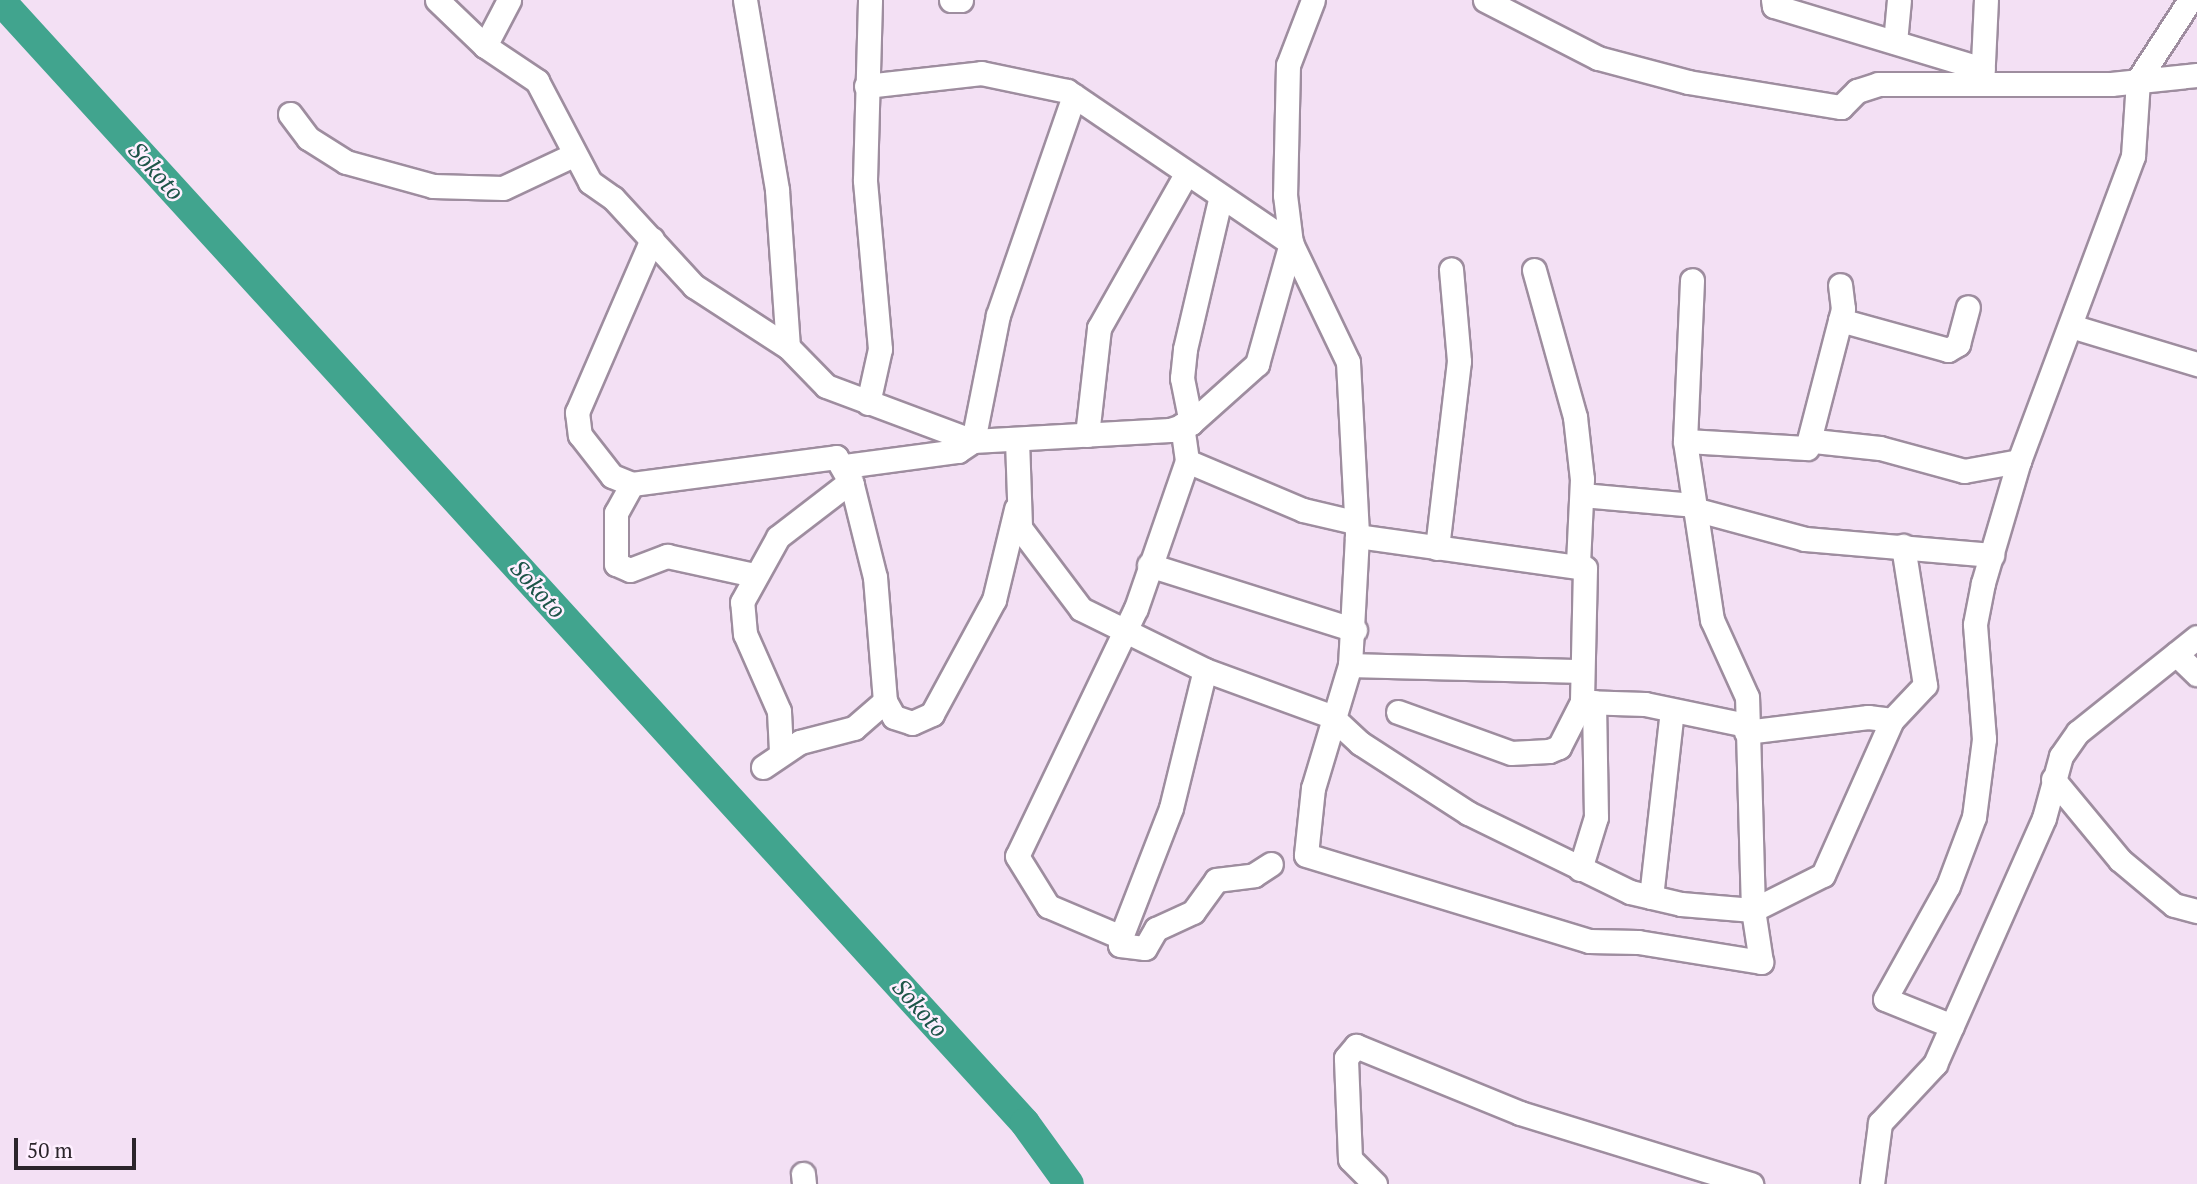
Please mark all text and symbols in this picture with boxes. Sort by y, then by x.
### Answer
water label: Sokoto [122,136,190,206]
water label: Sokoto [504,554,572,624]
water label: Sokoto [886,973,954,1043]
scale bar [18,1124,140,1168]
text: 50 m [27,1136,73,1164]

